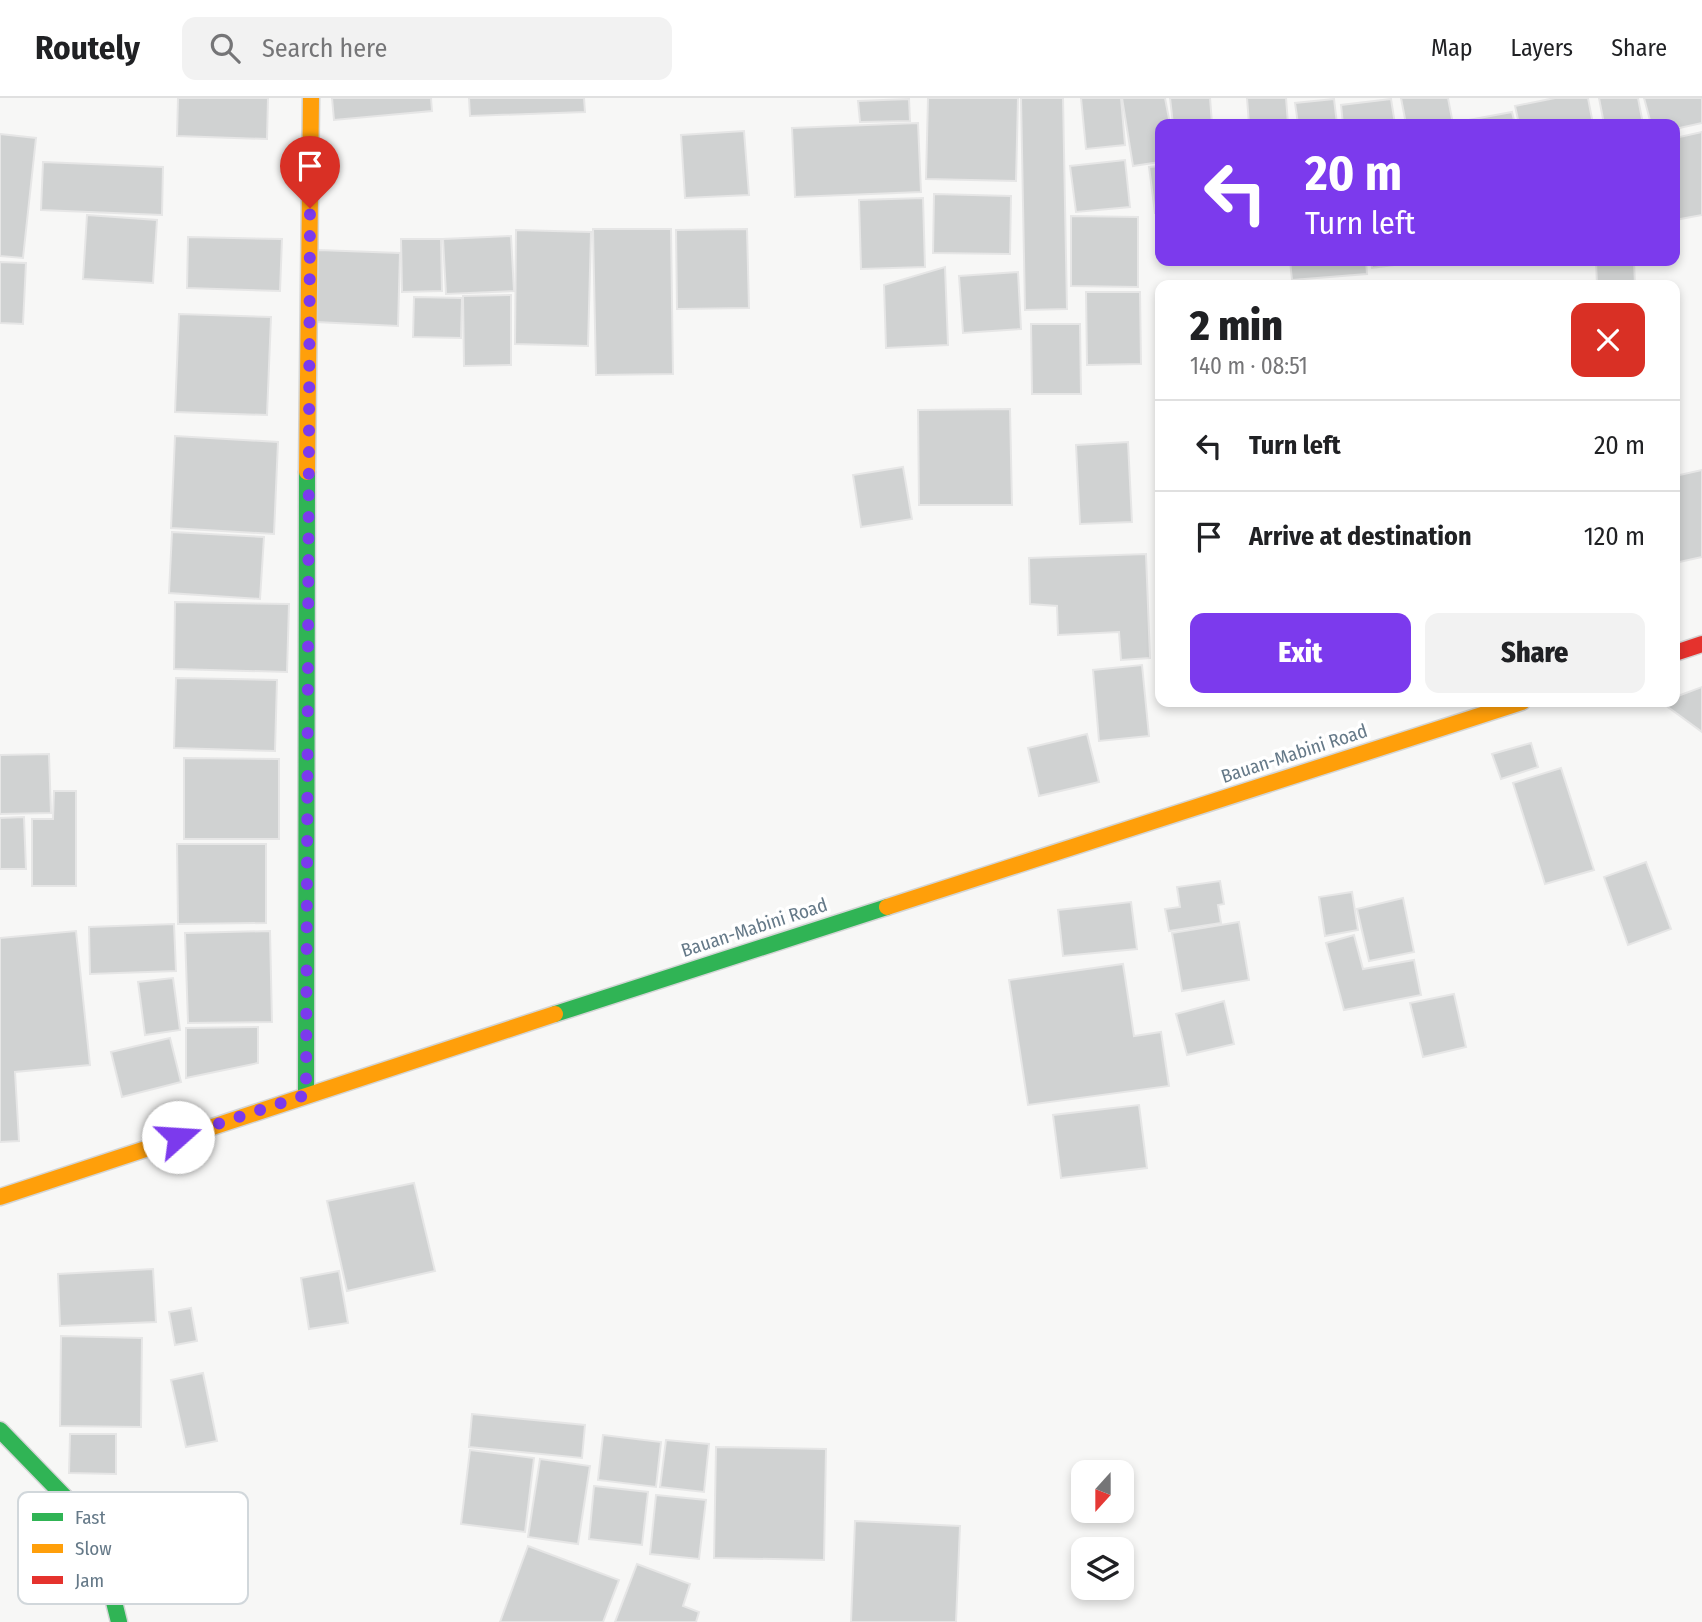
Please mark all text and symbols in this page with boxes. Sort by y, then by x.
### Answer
search box [182,17,672,80]
text: Routely [35,28,140,68]
icon: search [206,29,244,67]
text: Search here [262,33,387,64]
text: Map [1431,34,1473,62]
text: Layers [1511,34,1573,62]
text: Share [1611,34,1667,62]
pin [280,136,340,208]
text: 20 m [1305,144,1402,203]
icon: arrive [291,147,329,185]
icon: left [1190,147,1281,238]
text: Turn left [1305,204,1415,242]
text: 2 min [1190,301,1283,351]
button: close [1571,303,1645,377]
text: 140 m · 08:51 [1190,352,1308,380]
icon: left [1190,427,1228,465]
text: Turn left [1249,430,1341,461]
text: 20 m [1594,430,1645,461]
icon: arrive [1190,518,1228,556]
text: Arrive at destination [1249,521,1472,552]
text: 120 m [1584,521,1645,552]
button: Exit [1190,613,1411,693]
button: Share [1425,613,1645,693]
street label: Bauan-Mabini Road [1218,719,1370,788]
street label: Bauan-Mabini Road [678,893,830,962]
position arrow [141,1100,215,1174]
north arrow [1071,1460,1134,1522]
map controls [1071,1460,1134,1600]
legend [18,1492,248,1604]
text: Fast [75,1506,106,1529]
text: Slow [75,1537,112,1560]
button: layers [1071,1537,1134,1600]
text: Jam [75,1569,104,1592]

